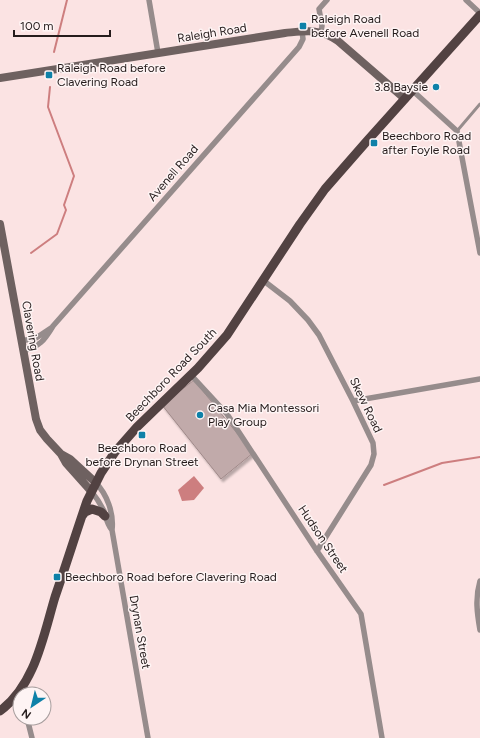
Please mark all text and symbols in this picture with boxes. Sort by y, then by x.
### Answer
scale bar [14,12,110,38]
place label: Raleigh Road before Avenell Road [311,12,419,40]
text: 100 m [20,19,54,33]
street label: Raleigh Road [176,21,248,45]
marker: Raleigh Road before Avenell Road [298,21,308,31]
place label: Raleigh Road before Clavering Road [57,61,166,89]
marker: Raleigh Road before Clavering Road [44,70,54,80]
place label: 3.8 Baysie [374,80,428,94]
marker: 3.8 Baysie [431,82,441,92]
place label: Beechboro Road after Foyle Road [382,129,471,157]
marker: Beechboro Road after Foyle Road [369,138,379,148]
street label: Avenell Road [145,142,201,204]
street label: Clavering Road [19,300,47,382]
street label: Beechboro Road South [123,325,219,425]
street label: Skew Road [347,375,385,435]
place label: Casa Mia Montessori Play Group [208,401,319,429]
marker: Casa Mia Montessori Play Group [195,410,205,420]
marker: Beechboro Road before Drynan Street [137,430,147,440]
place label: Beechboro Road before Drynan Street [85,441,199,469]
street label: Hudson Street [295,503,351,576]
place label: Beechboro Road before Clavering Road [65,570,277,584]
marker: Beechboro Road before Clavering Road [52,572,62,582]
street label: Drynan Street [127,594,153,670]
north arrow [12,686,52,726]
text: N [19,706,34,722]

